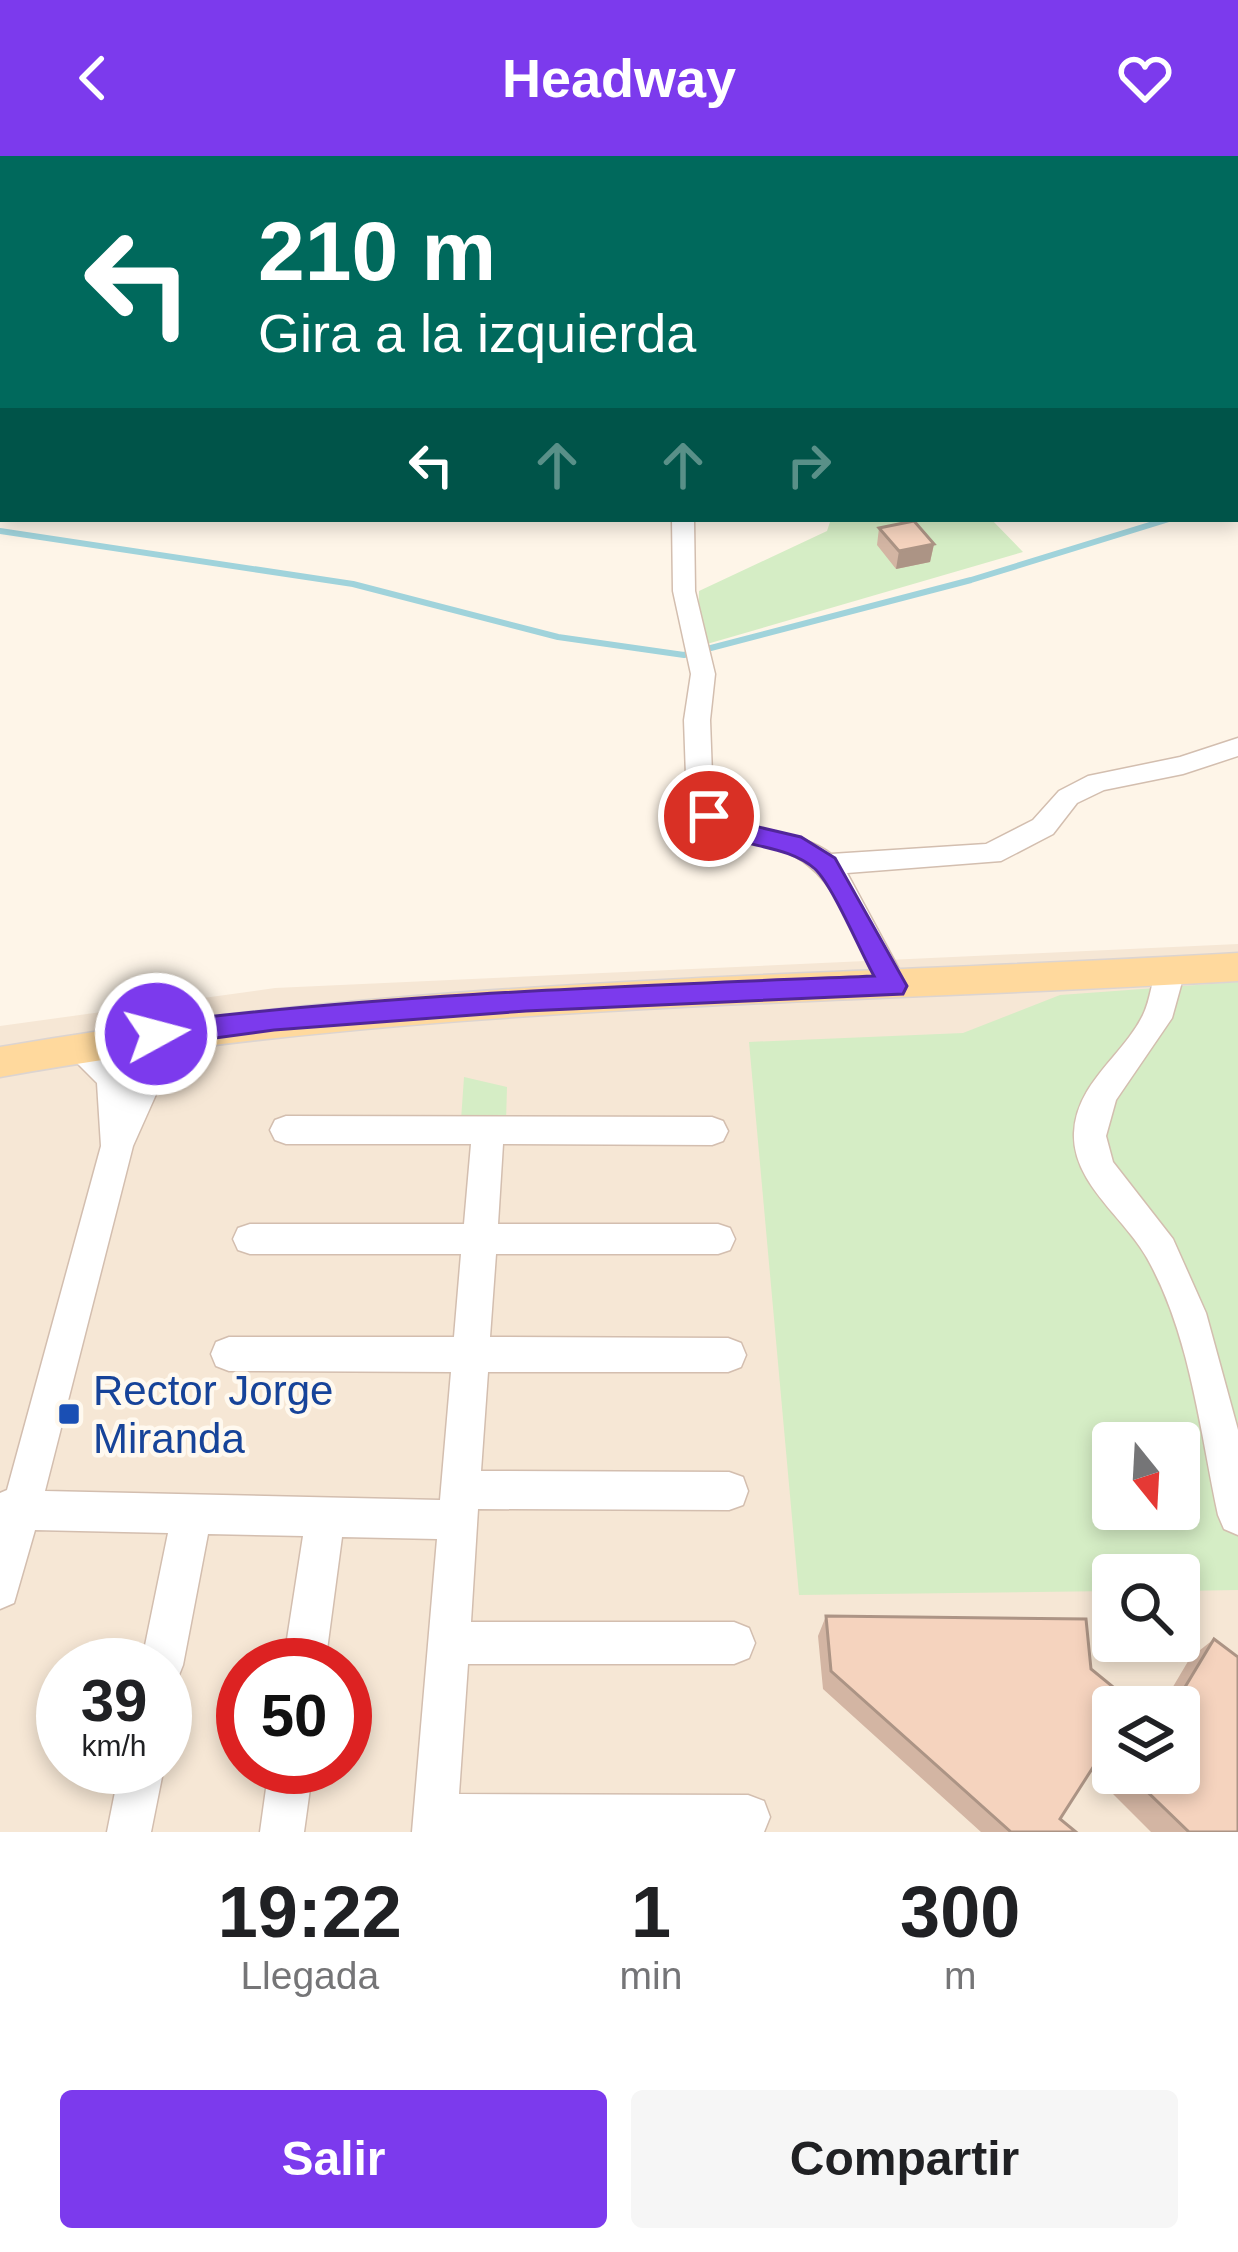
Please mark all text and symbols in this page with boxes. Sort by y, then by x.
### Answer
icon: back [60,45,126,111]
icon: heart [1112,45,1178,111]
text: Headway [502,48,736,108]
icon: left [60,204,216,360]
text: 210 m [258,204,496,298]
text: Gira a la izquierda [258,303,696,363]
icon: left [398,432,464,498]
icon: ahead [524,432,590,498]
icon: ahead [650,432,716,498]
icon: right [776,432,842,498]
pin [658,765,760,867]
icon: arrive [676,783,742,849]
position arrow [93,971,219,1097]
place label: Rector Jorge Miranda [93,1367,333,1462]
marker: Rector Jorge Miranda [56,1401,82,1427]
north arrow [1092,1422,1200,1530]
map controls [1092,1422,1200,1794]
button: search [1092,1554,1200,1662]
speed limit sign: 50 [216,1638,372,1794]
text: 39 [81,1667,147,1734]
button: layers [1092,1686,1200,1794]
text: km/h [81,1729,147,1762]
text: 19:22 [218,1872,402,1952]
text: 1 [631,1872,671,1952]
text: 300 [900,1872,1020,1952]
text: Llegada [240,1954,379,1997]
text: min [620,1954,682,1997]
text: m [944,1954,976,1997]
button: Salir [60,2090,607,2228]
button: Compartir [631,2090,1178,2228]

